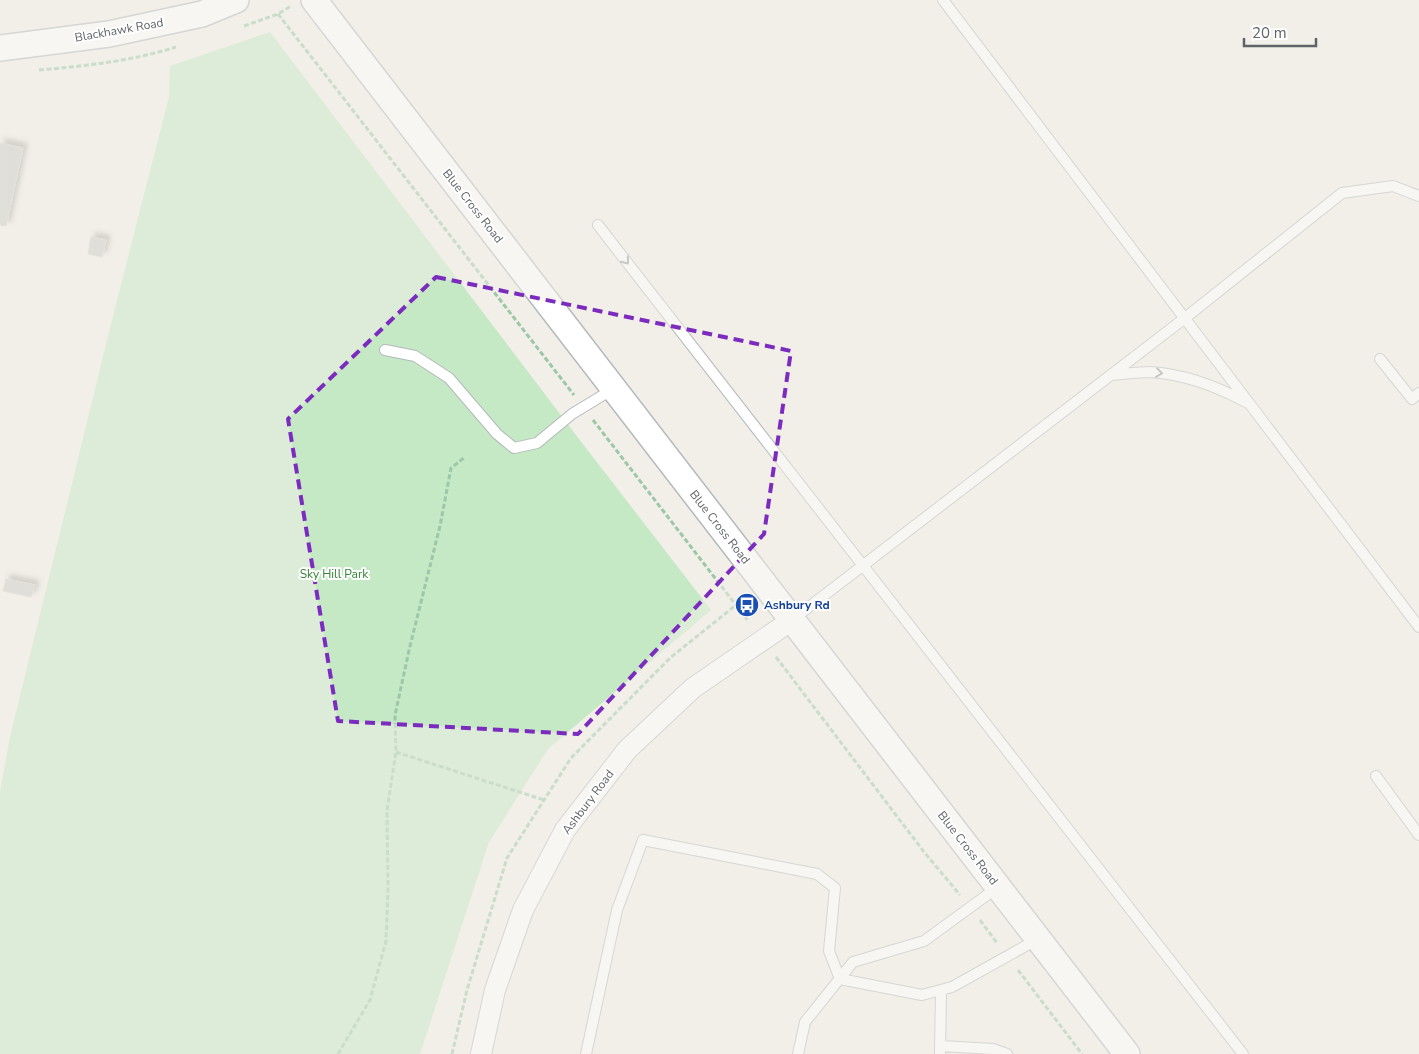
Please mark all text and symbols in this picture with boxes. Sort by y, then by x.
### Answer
street label: Blackhawk Road [73,14,165,46]
scale bar [1244,15,1316,47]
text: 20 m [1252,23,1287,43]
street label: Blue Cross Road [439,166,507,246]
one-way arrow [620,255,628,264]
one-way arrow [1155,367,1163,378]
street label: Blue Cross Road [686,487,754,567]
park label: Sky Hill Park [300,566,369,582]
bus stop icon: Ashbury Rd [734,592,760,618]
place label: Ashbury Rd [764,597,830,613]
street label: Ashbury Road [558,767,618,837]
street label: Blue Cross Road [934,808,1002,888]

